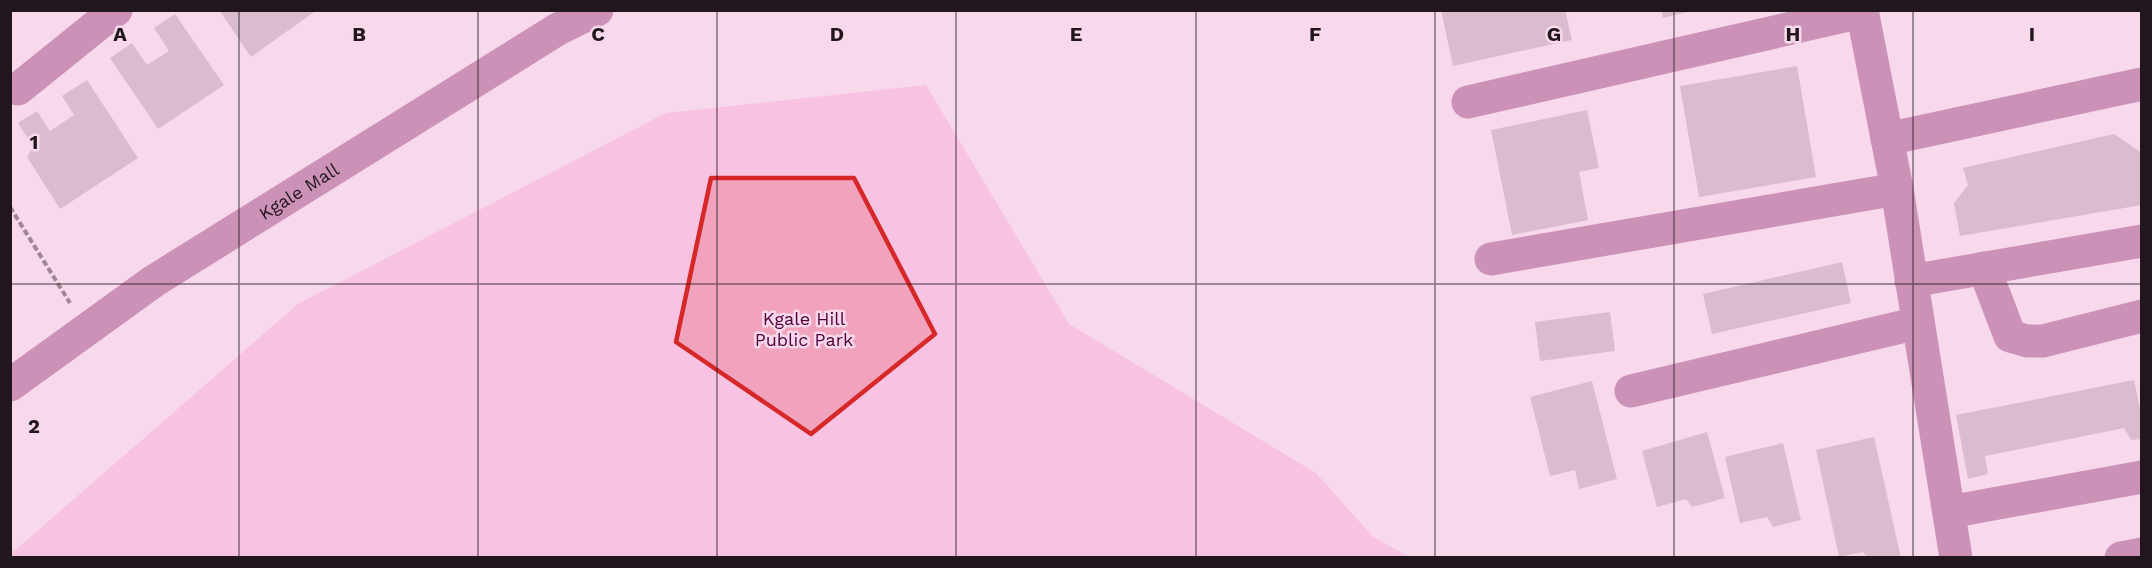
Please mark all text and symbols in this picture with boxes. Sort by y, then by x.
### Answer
text: A [113,22,127,46]
text: B [352,22,366,46]
text: C [591,22,605,46]
text: D [830,22,844,46]
text: E [1070,22,1082,46]
text: F [1309,22,1321,46]
text: G [1547,22,1561,46]
text: H [1786,22,1800,46]
text: I [2029,22,2035,46]
text: 1 [30,130,38,154]
street label: Kgale Mall [255,158,343,224]
park label: Kgale Hill Public Park [755,308,853,350]
text: 2 [28,414,40,438]

